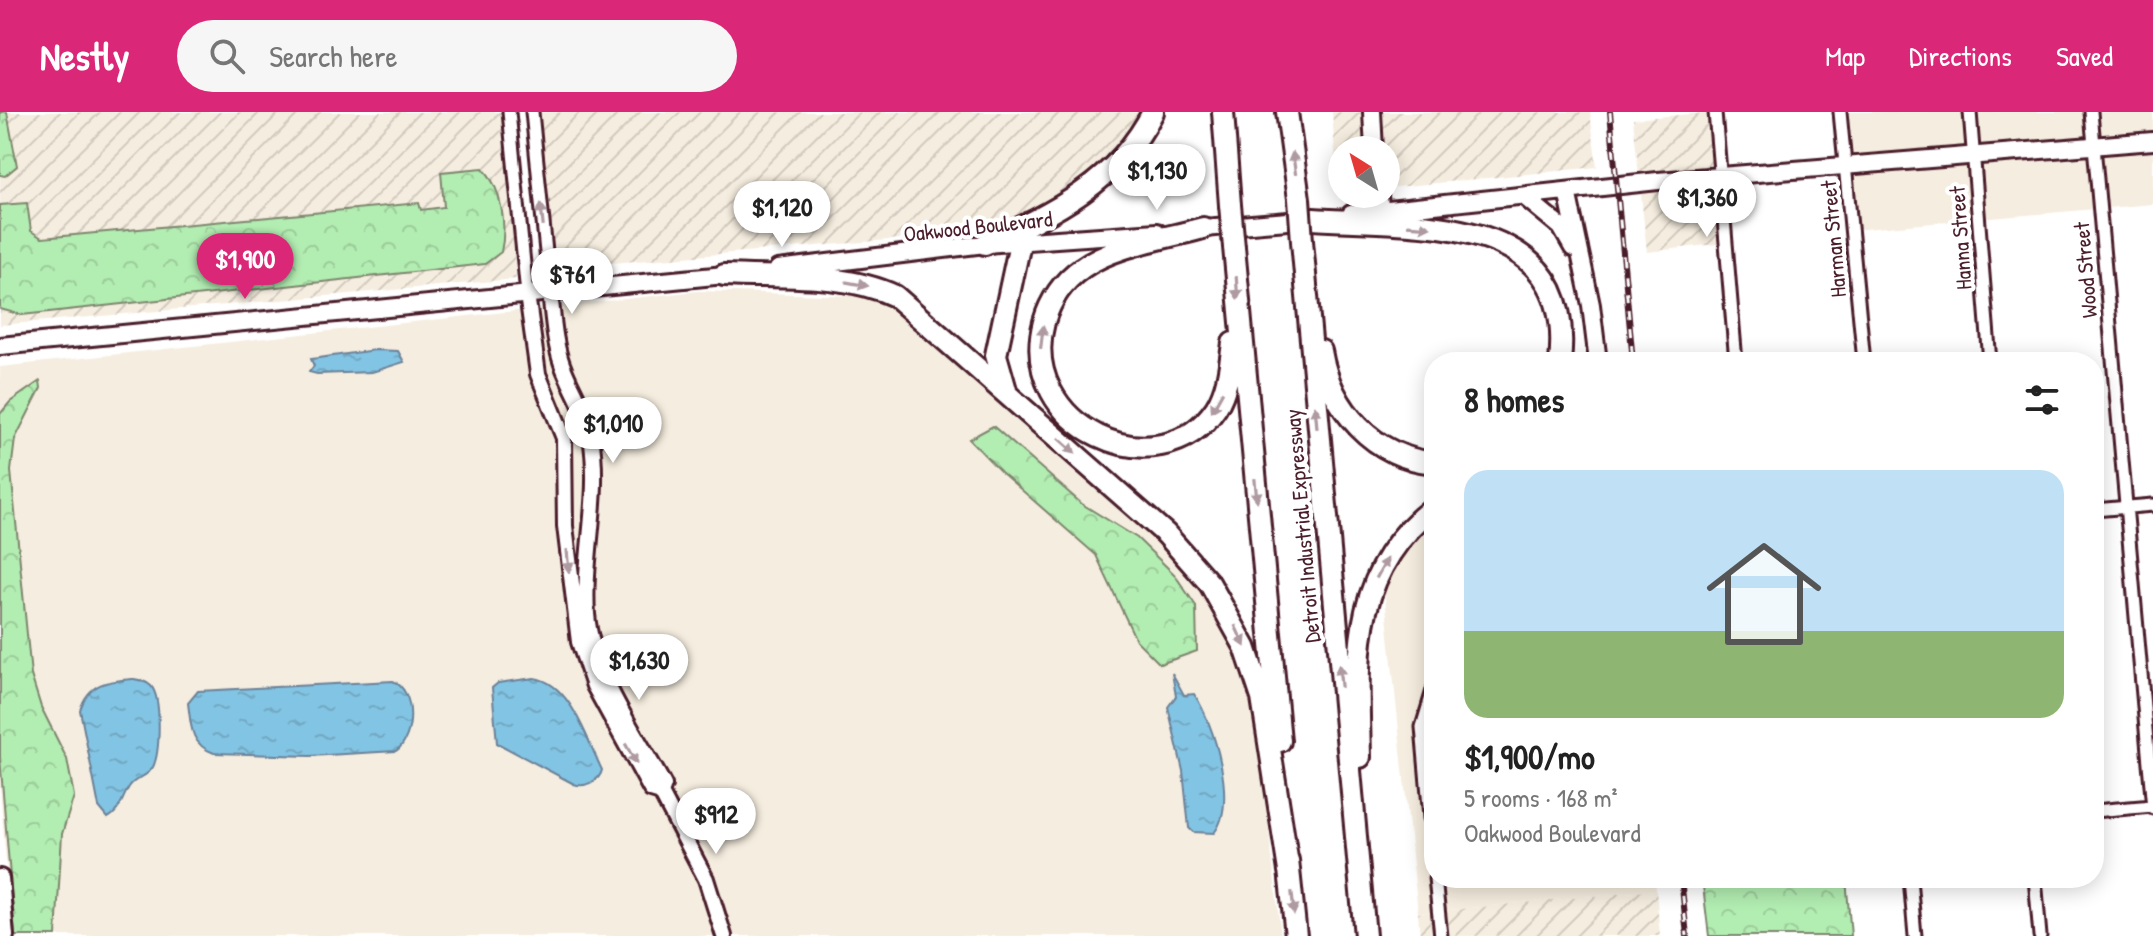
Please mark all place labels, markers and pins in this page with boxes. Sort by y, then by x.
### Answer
pin: $1,130 [1092,144,1222,212]
pin: $1,360 [1642,171,1772,239]
pin: $1,120 [717,181,847,249]
pin: $1,900 [180,233,310,301]
pin: $761 [525,248,619,316]
pin: $1,010 [548,397,678,465]
pin: $1,630 [574,634,704,702]
pin: $912 [669,788,763,856]

